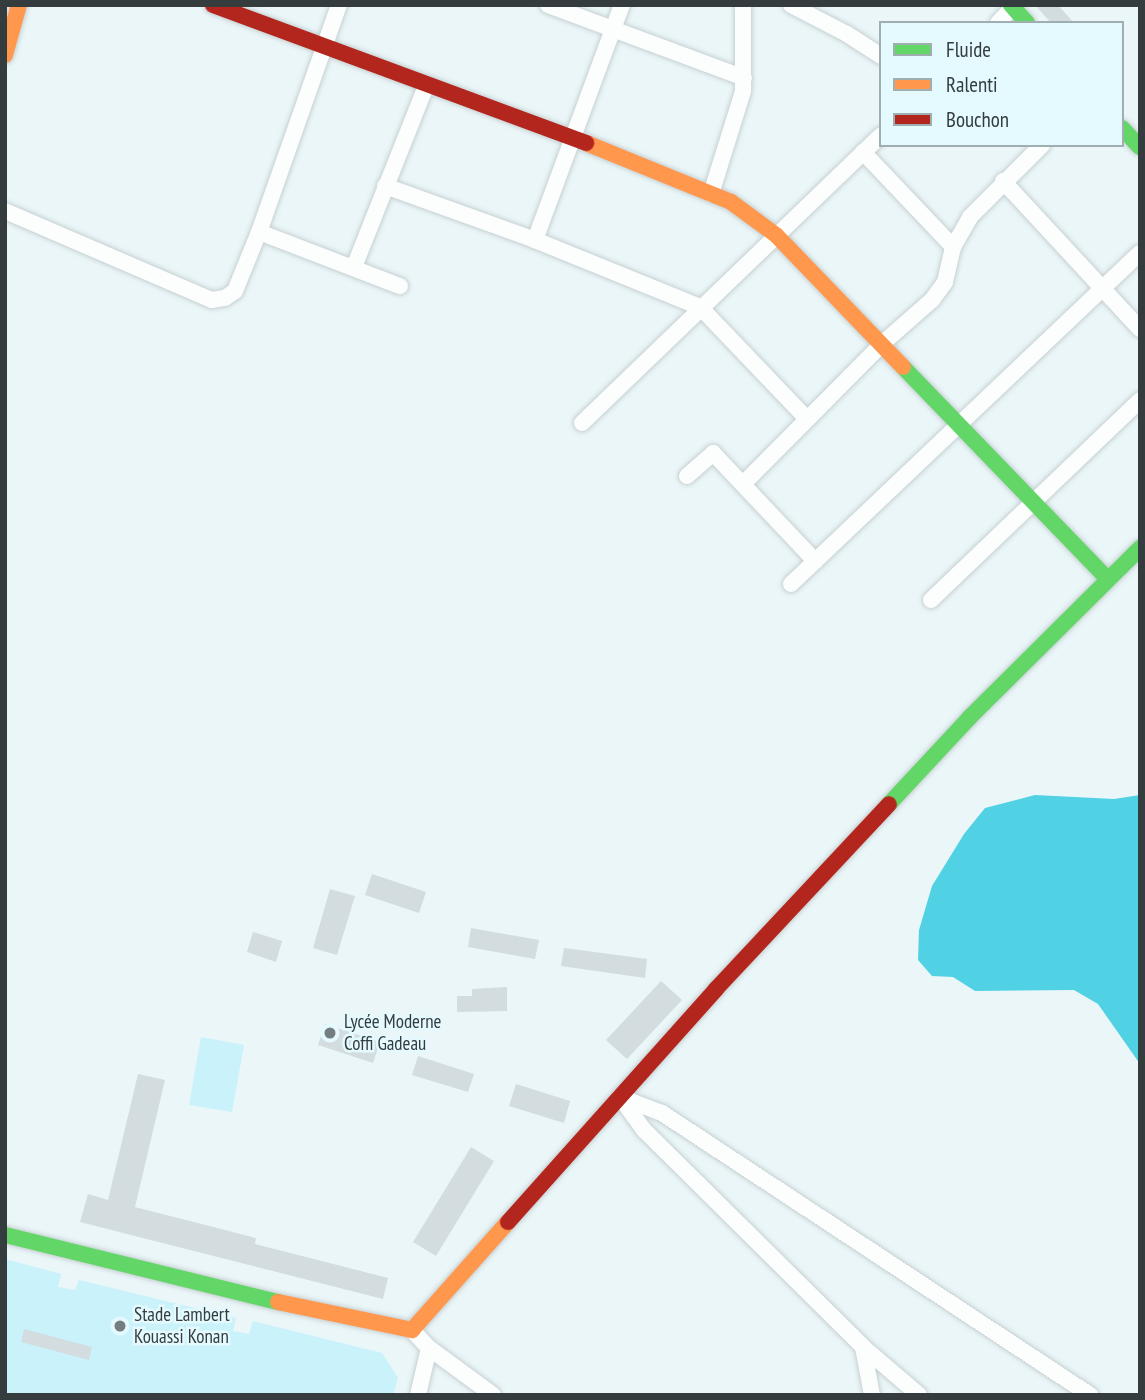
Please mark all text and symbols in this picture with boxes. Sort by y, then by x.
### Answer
legend [879,21,1124,147]
text: Fluide [946,36,991,63]
text: Ralenti [946,71,998,98]
text: Bouchon [946,106,1009,133]
place label: Lycée Moderne Coffi Gadeau [344,1011,441,1055]
marker: Lycée Moderne Coffi Gadeau [322,1025,338,1041]
place label: Stade Lambert Kouassi Konan [134,1304,230,1348]
marker: Stade Lambert Kouassi Konan [112,1318,128,1334]

